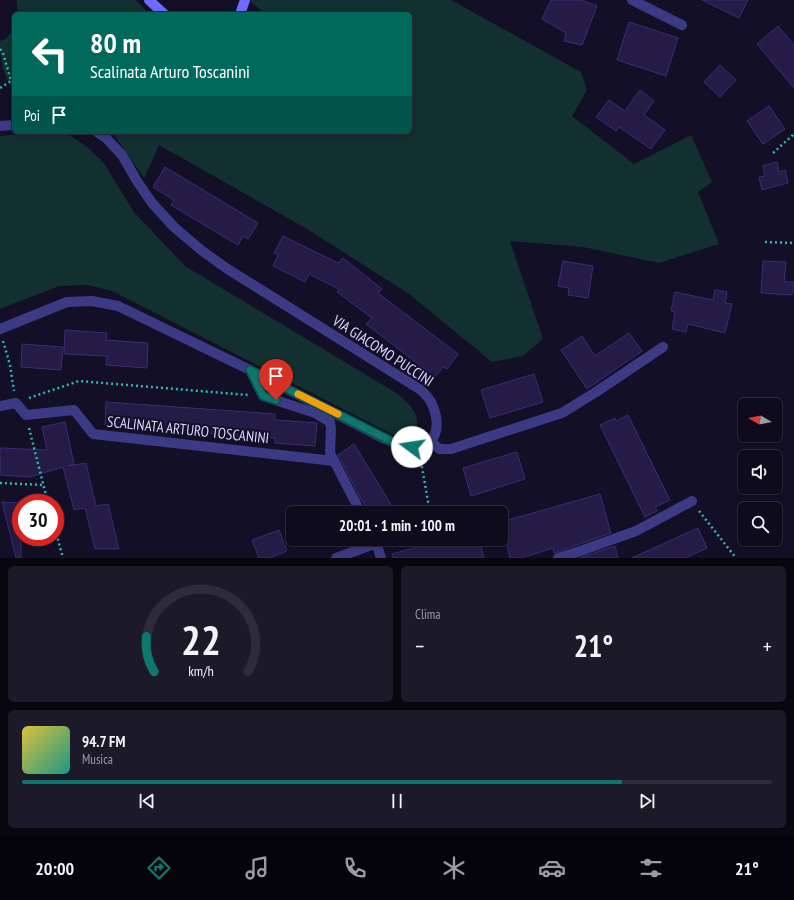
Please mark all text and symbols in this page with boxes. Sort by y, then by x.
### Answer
text: 80 m [90,24,141,61]
icon: left [24,28,76,80]
text: Scalinata Arturo Toscanini [90,60,250,83]
icon: arrive [48,104,70,126]
text: Poi [24,106,40,125]
street label: VIA GIACOMO PUCCINI [328,310,437,390]
pin [259,359,293,400]
icon: arrive [265,365,287,387]
north arrow [738,398,782,442]
map controls [738,398,782,546]
street label: SCALINATA ARTURO TOSCANINI [106,412,270,447]
position arrow [391,426,433,468]
button: sound [738,450,782,494]
speed limit sign: 30 [12,494,64,546]
button: search [738,502,782,546]
text: 20:01 · 1 min · 100 m [339,516,455,535]
text: Clima [415,606,440,623]
text: 22 [181,613,220,666]
text: 21° [574,626,613,665]
text: − [415,632,424,660]
text: + [763,632,772,660]
text: km/h [188,661,213,680]
text: 94.7 FM [82,732,125,751]
text: Musica [82,751,113,768]
icon: previous [136,790,158,812]
icon: pause [386,790,408,812]
icon: next [636,790,658,812]
icon: directions [145,854,173,882]
icon: music [243,854,271,882]
icon: phone [341,854,369,882]
icon: climate [440,854,468,882]
icon: car [538,854,566,882]
icon: filters [637,854,665,882]
text: 20:00 [35,857,74,880]
text: 21° [735,857,759,880]

